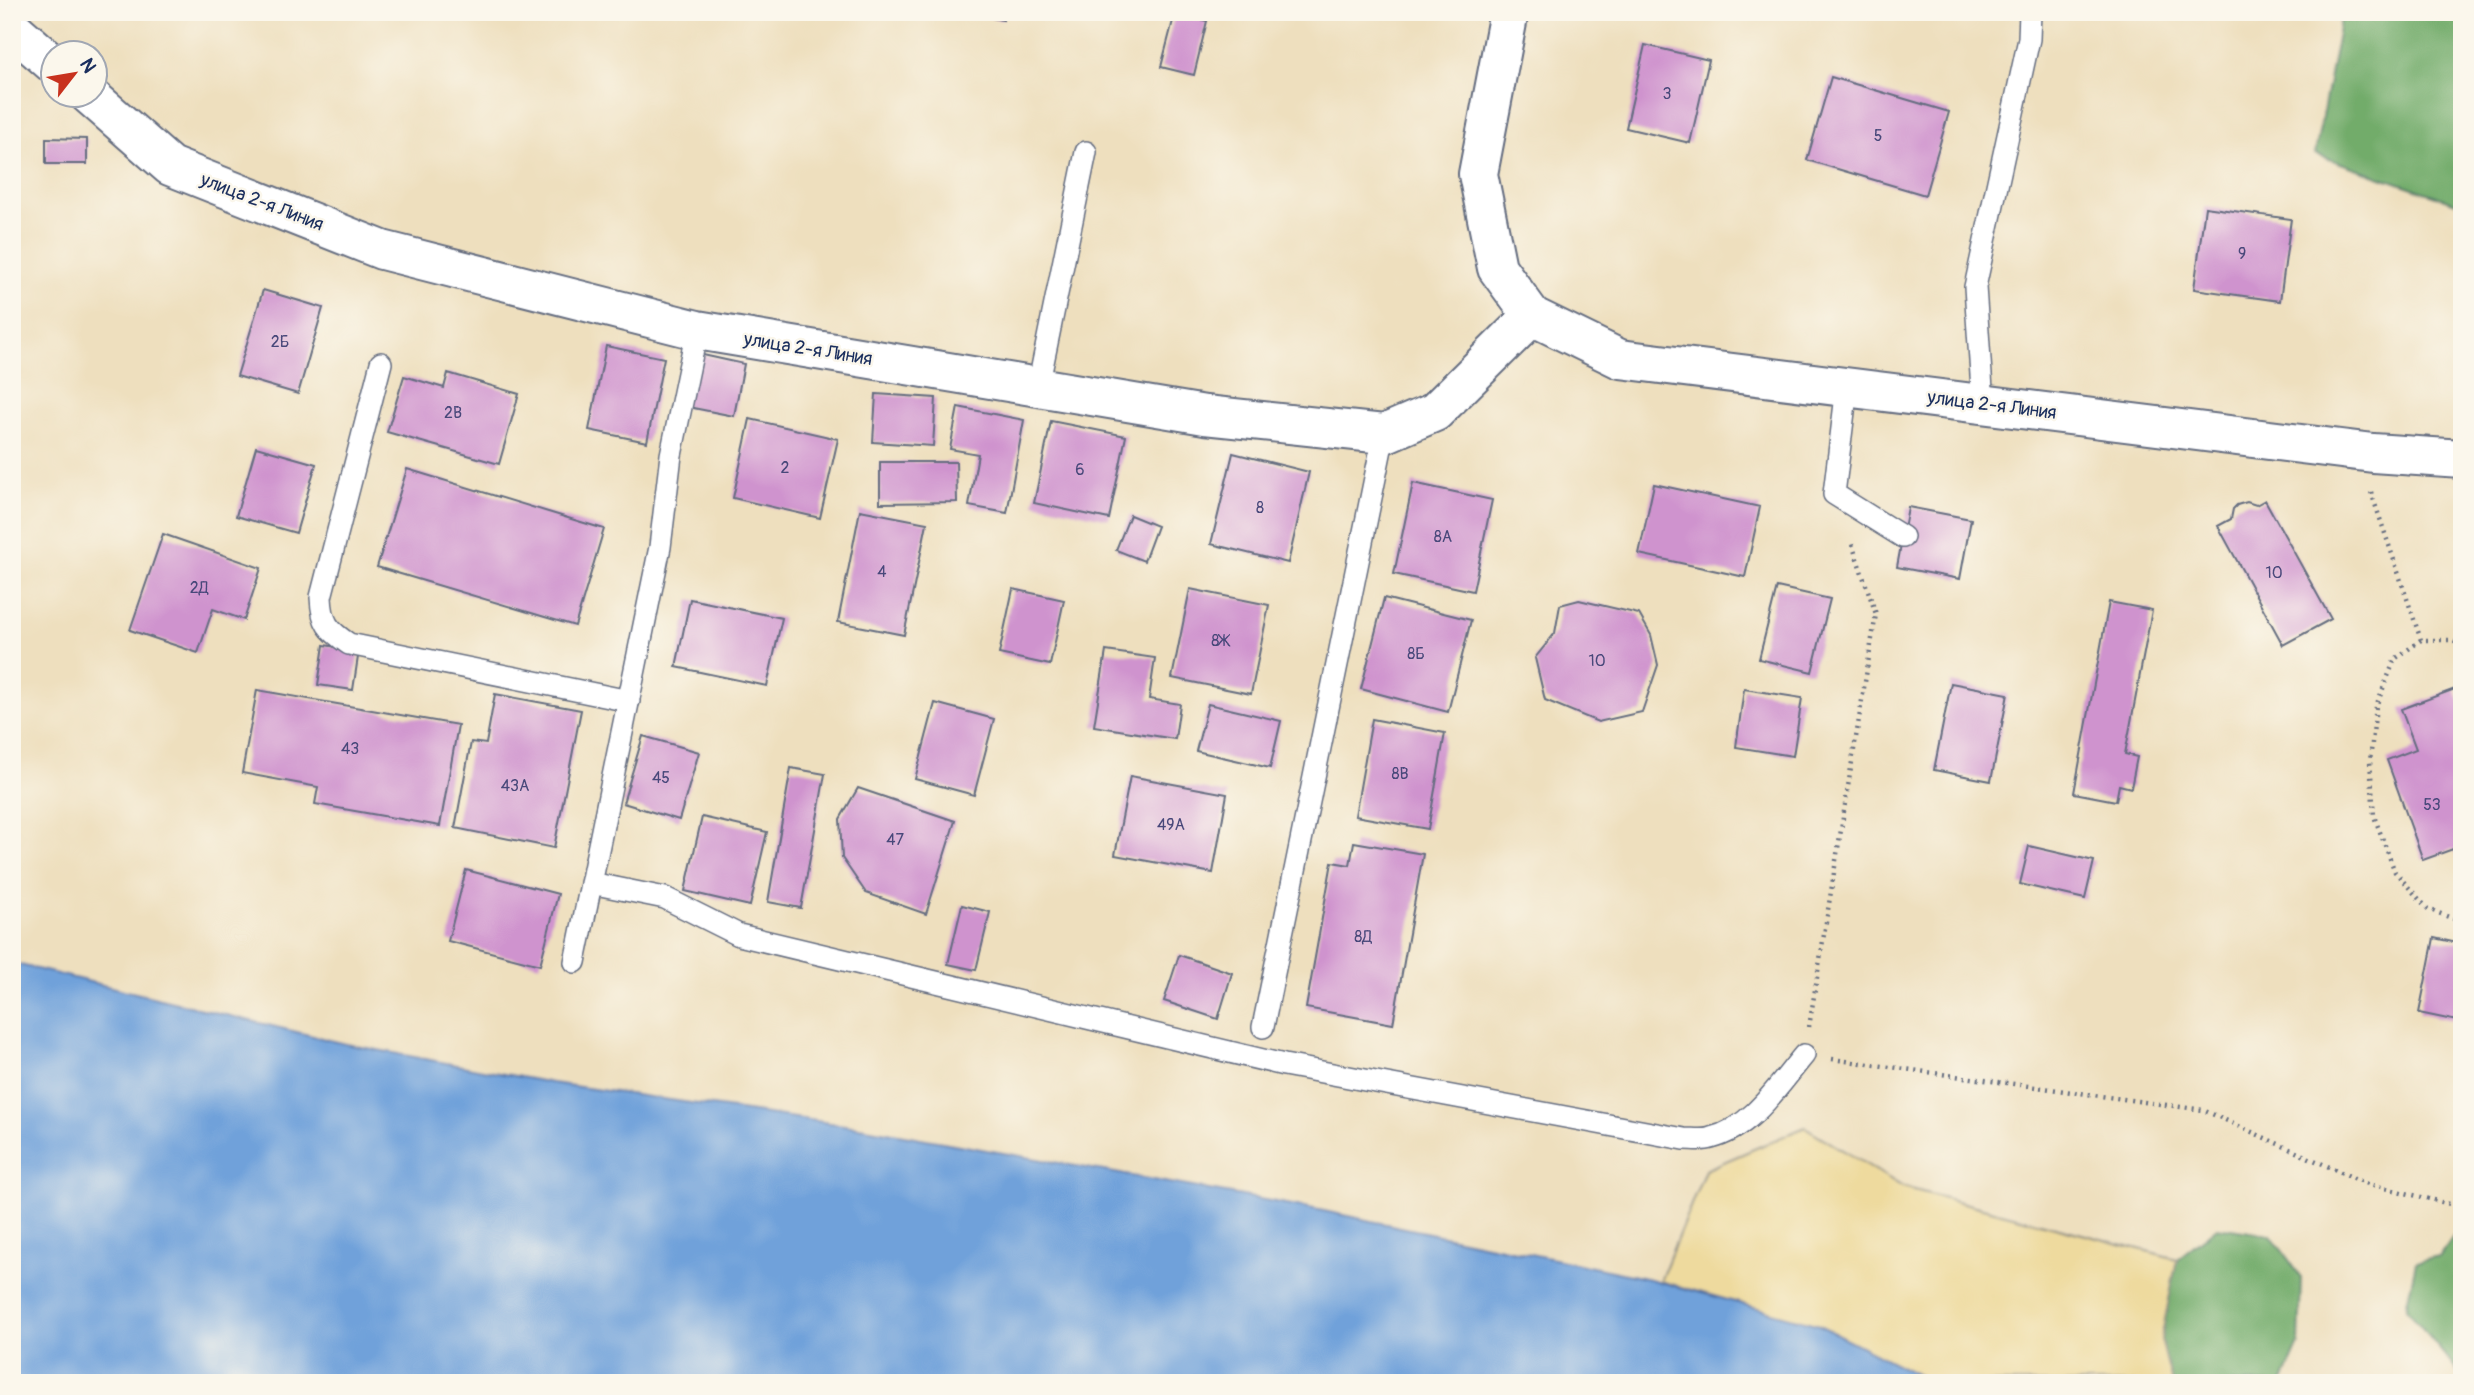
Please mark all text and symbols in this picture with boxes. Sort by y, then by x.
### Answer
north arrow [38,38,108,108]
text: N [74,54,101,78]
house number: 3 [1663,84,1672,104]
house number: 5 [1874,126,1882,146]
street label: улица 2-я Линия [196,167,327,237]
house number: 9 [2238,244,2246,264]
street label: улица 2-я Линия [741,327,874,371]
house number: 2Б [271,332,289,352]
street label: улица 2-я Линия [1925,385,2058,425]
house number: 2В [444,403,462,423]
house number: 2 [781,458,790,478]
house number: 6 [1075,460,1085,480]
house number: 8 [1256,498,1264,518]
house number: 8А [1434,527,1452,547]
house number: 4 [877,562,887,582]
house number: 10 [2265,563,2283,583]
house number: 2Д [190,578,209,598]
house number: 8Ж [1211,631,1231,651]
house number: 8Б [1407,644,1425,664]
house number: 10 [1588,651,1606,671]
house number: 43 [341,739,359,759]
house number: 8В [1391,764,1409,784]
house number: 45 [652,768,670,788]
house number: 43А [501,776,529,796]
house number: 53 [2423,795,2441,815]
house number: 49А [1157,815,1185,835]
house number: 47 [886,830,904,850]
house number: 8Д [1354,927,1372,947]

